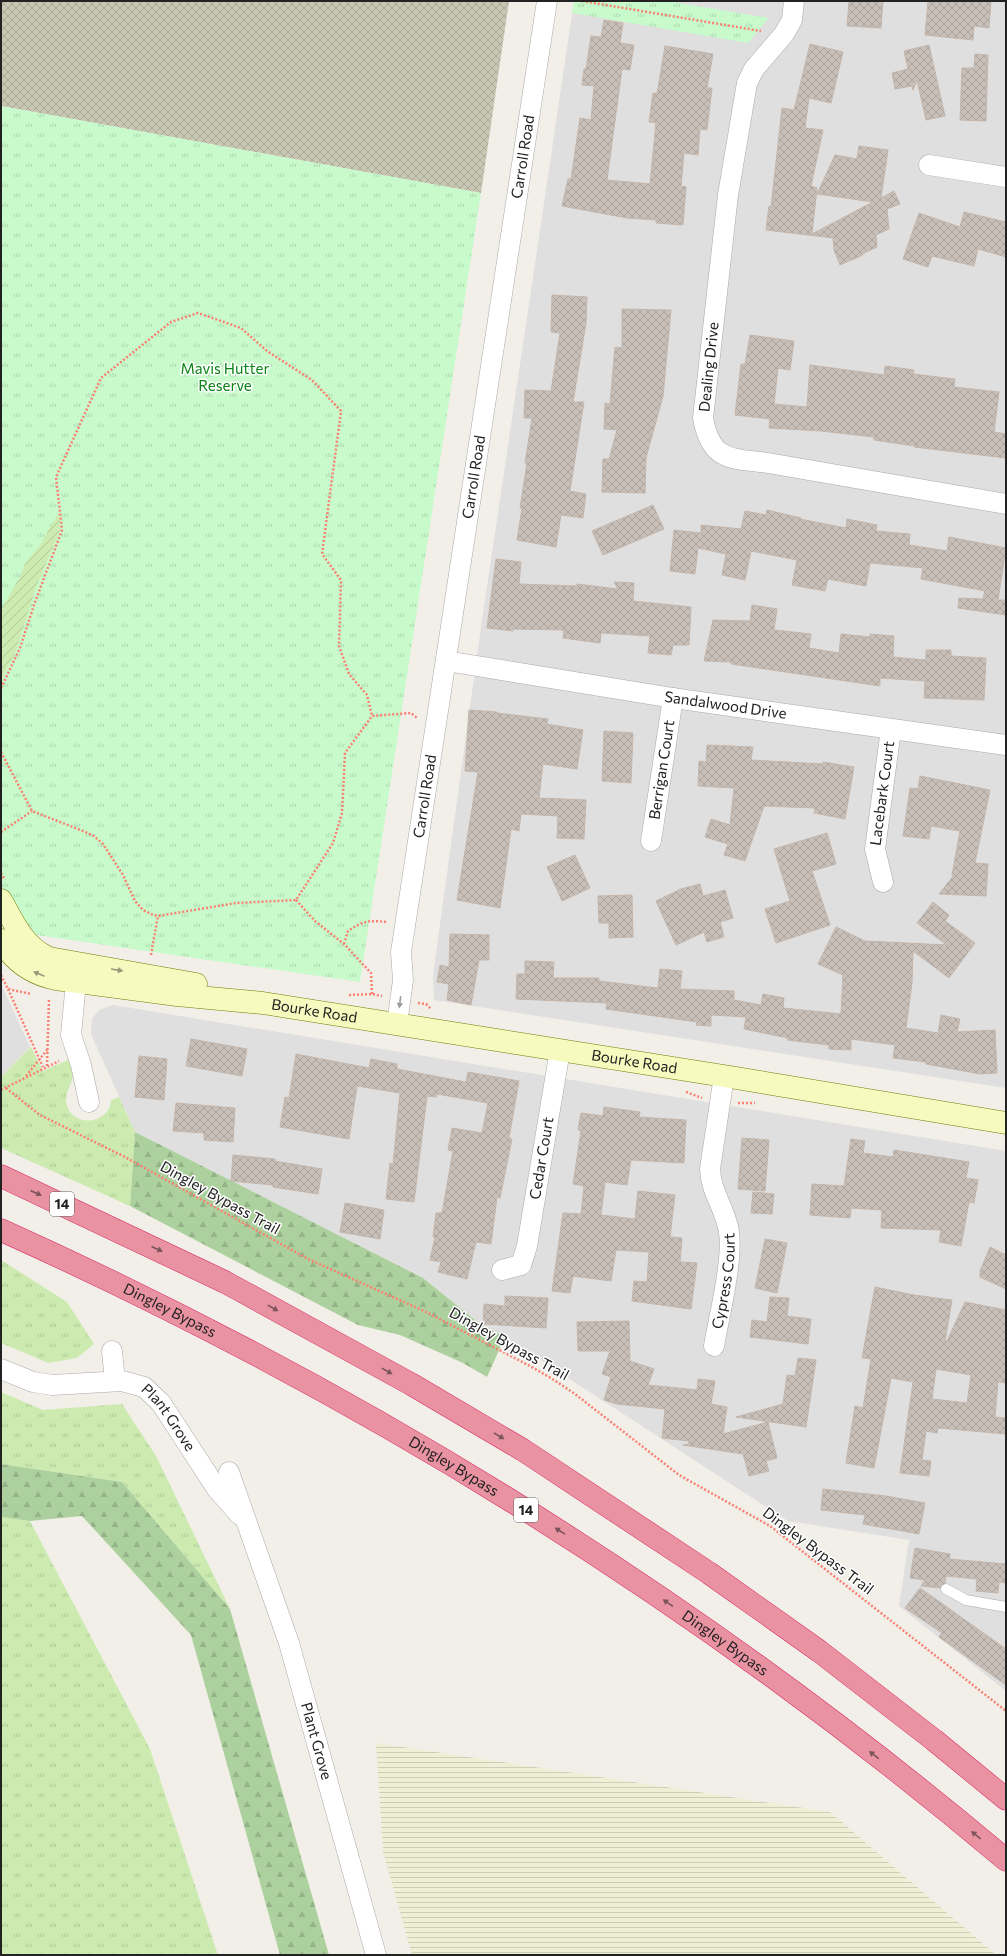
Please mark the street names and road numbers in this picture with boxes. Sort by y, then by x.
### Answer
street label: Carroll Road [507,114,537,200]
street label: Dealing Drive [694,321,722,413]
street label: Carroll Road [458,434,488,520]
street label: Sandalwood Drive [663,687,788,722]
street label: Berrigan Court [644,719,678,821]
street label: Lacebark Court [866,740,897,847]
street label: Carroll Road [409,753,439,839]
street label: Bourke Road [270,994,359,1026]
street label: Bourke Road [590,1045,679,1076]
street label: Cedar Court [525,1115,557,1201]
street label: Dingley Bypass Trail [157,1157,283,1238]
road number: 14 [50,1192,74,1216]
street label: Cypress Court [707,1232,738,1330]
street label: Dingley Bypass [121,1279,220,1341]
street label: Dingley Bypass Trail [446,1303,572,1384]
street label: Plant Grove [138,1379,200,1454]
street label: Dingley Bypass [406,1432,503,1499]
road number: 14 [514,1498,538,1522]
street label: Dingley Bypass Trail [760,1503,878,1598]
street label: Dingley Bypass [679,1606,773,1679]
street label: Plant Grove [298,1700,337,1782]

